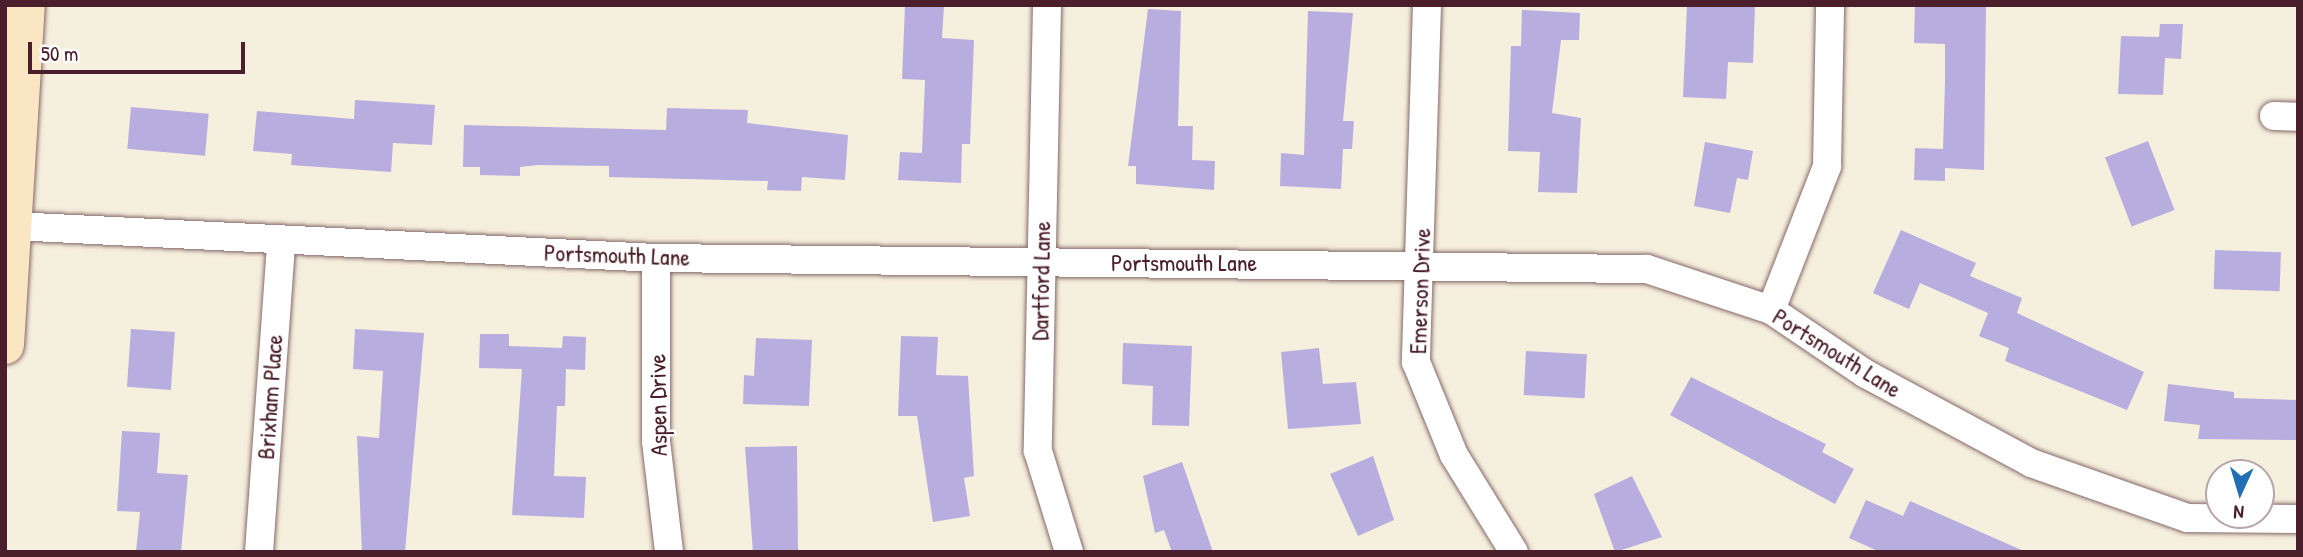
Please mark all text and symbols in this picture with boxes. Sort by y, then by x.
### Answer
scale bar [32,28,248,72]
text: 50 m [41,39,78,68]
street label: Dartford Lane [1026,221,1056,341]
street label: Emerson Drive [1403,227,1437,355]
street label: Portsmouth Lane [543,238,691,272]
street label: Portsmouth Lane [1111,249,1257,277]
street label: Portsmouth Lane [1767,302,1907,404]
street label: Brixham Place [251,334,289,460]
street label: Aspen Drive [643,354,673,456]
north arrow [2205,459,2275,529]
text: N [2233,500,2245,526]

